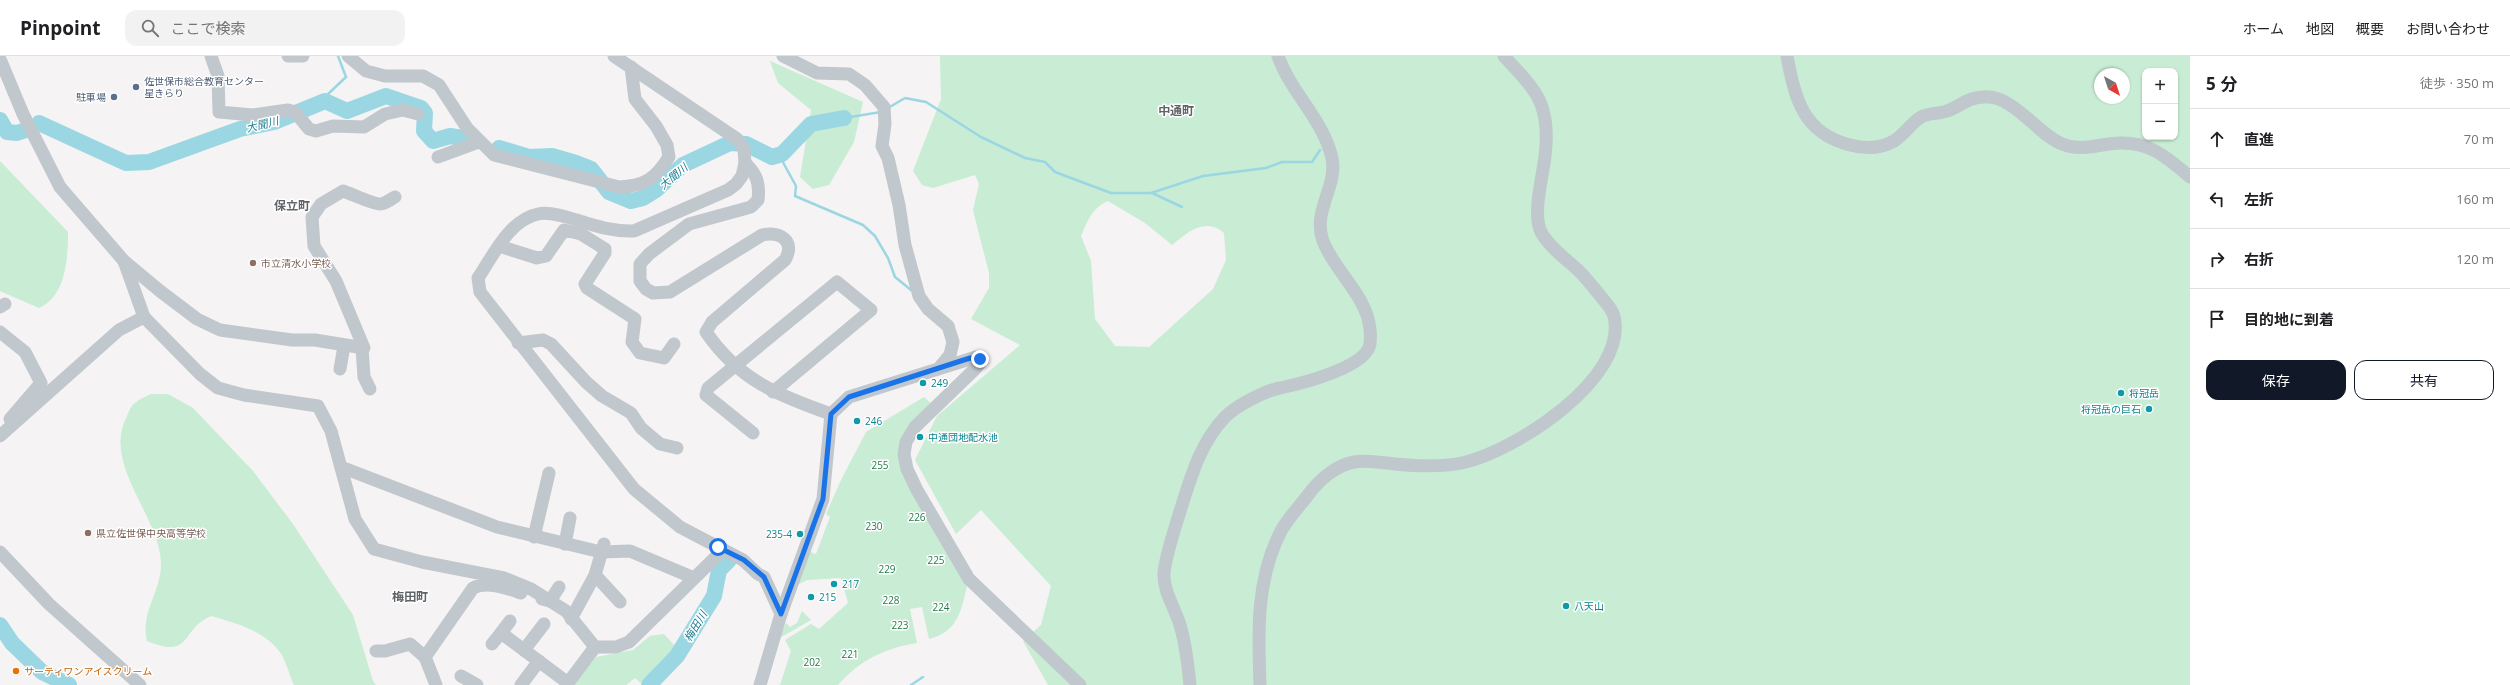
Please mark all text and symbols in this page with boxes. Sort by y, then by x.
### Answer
search box [125,10,405,46]
text: Pinpoint [20,15,101,41]
icon: search [139,17,161,39]
text: ここで検索 [171,18,246,38]
text: ホーム [2242,19,2284,38]
text: 地図 [2306,19,2334,38]
text: 概要 [2356,19,2384,38]
text: お問い合わせ [2406,19,2490,38]
north arrow [2094,68,2130,104]
map controls [2142,68,2178,140]
button: + [2142,68,2178,104]
text: 5 分 [2206,72,2237,95]
place label: 佐世保市総合教育センター 星きらり [144,74,264,100]
text: 徒歩 · 350 m [2420,74,2494,92]
marker: 佐世保市総合教育センター 星きらり [131,82,141,92]
place label: 駐車場 [76,90,106,104]
marker: 駐車場 [109,92,119,102]
district label: 中通町 [1158,102,1194,119]
button: − [2142,104,2178,140]
water label: 大聞川 [244,112,281,135]
icon: ahead [2206,128,2228,150]
text: 直進 [2244,129,2274,149]
text: 70 m [2464,130,2494,148]
water label: 大聞川 [656,159,691,192]
icon: left [2206,188,2228,210]
text: 左折 [2244,189,2274,209]
text: 160 m [2456,190,2494,208]
district label: 保立町 [274,197,310,214]
icon: right [2206,248,2228,270]
text: 右折 [2244,249,2274,269]
text: 120 m [2456,250,2494,268]
place label: 市立清水小学校 [261,256,331,270]
marker: 市立清水小学校 [248,258,258,268]
icon: arrive [2206,308,2228,330]
text: 目的地に到着 [2244,309,2334,329]
route end [971,350,989,368]
button: 保存 [2206,360,2346,400]
button: 共有 [2354,360,2494,400]
place label: 249 [931,376,948,390]
marker: 249 [918,378,928,388]
place label: 将冠岳 [2129,386,2159,400]
marker: 将冠岳 [2116,388,2126,398]
place label: 将冠岳の巨石 [2081,402,2141,416]
marker: 将冠岳の巨石 [2144,404,2154,414]
place label: 246 [865,414,882,428]
marker: 246 [852,416,862,426]
place label: 中通団地配水池 [928,430,998,444]
marker: 中通団地配水池 [915,432,925,442]
park label: 255 [871,458,889,472]
park label: 226 [908,510,926,524]
park label: 230 [865,519,883,533]
place label: 県立佐世保中央高等学校 [96,526,206,540]
place label: 235-4 [766,527,792,541]
marker: 県立佐世保中央高等学校 [83,528,93,538]
marker: 235-4 [795,529,805,539]
route start [709,538,727,556]
park label: 225 [927,553,945,567]
park label: 229 [878,562,896,576]
place label: 217 [842,577,859,591]
marker: 217 [829,579,839,589]
district label: 梅田町 [392,588,428,605]
place label: 215 [819,590,836,604]
marker: 215 [806,592,816,602]
park label: 228 [882,593,900,607]
place label: 八天山 [1574,599,1604,613]
park label: 224 [932,600,950,614]
marker: 八天山 [1561,601,1571,611]
water label: 梅田川 [680,607,710,644]
park label: 223 [891,618,909,632]
park label: 221 [841,647,859,661]
park label: 202 [803,655,821,669]
place label: サーティワンアイスクリーム [24,664,152,678]
marker: サーティワンアイスクリーム [11,666,21,676]

